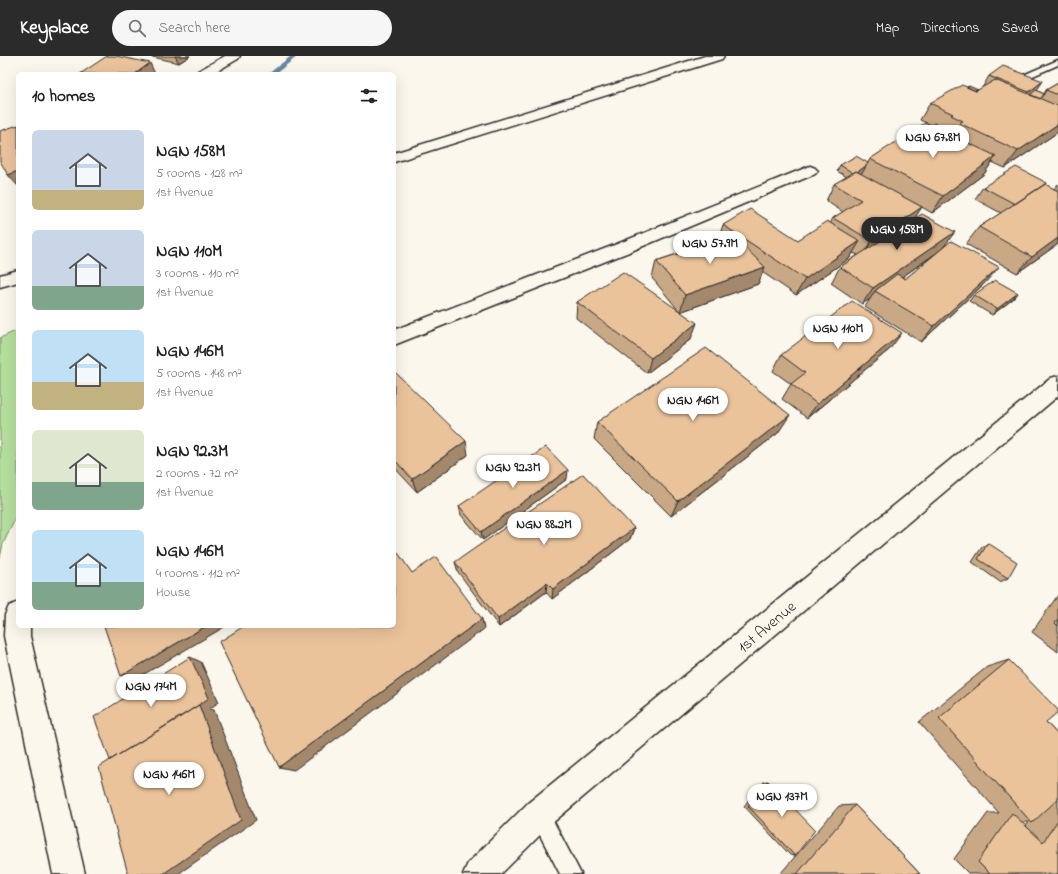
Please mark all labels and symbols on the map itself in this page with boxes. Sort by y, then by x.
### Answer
pin: NGN 67.8M [887,125,979,159]
pin: NGN 158M [856,217,938,251]
pin: NGN 57.9M [664,231,756,265]
pin: NGN 110M [797,316,879,350]
pin: NGN 146M [652,388,734,422]
pin: NGN 92.3M [467,455,559,489]
pin: NGN 88.2M [498,512,590,546]
street label: 1st Avenue [733,595,803,659]
pin: NGN 174M [110,674,192,708]
pin: NGN 146M [128,762,210,796]
pin: NGN 137M [741,784,823,818]

